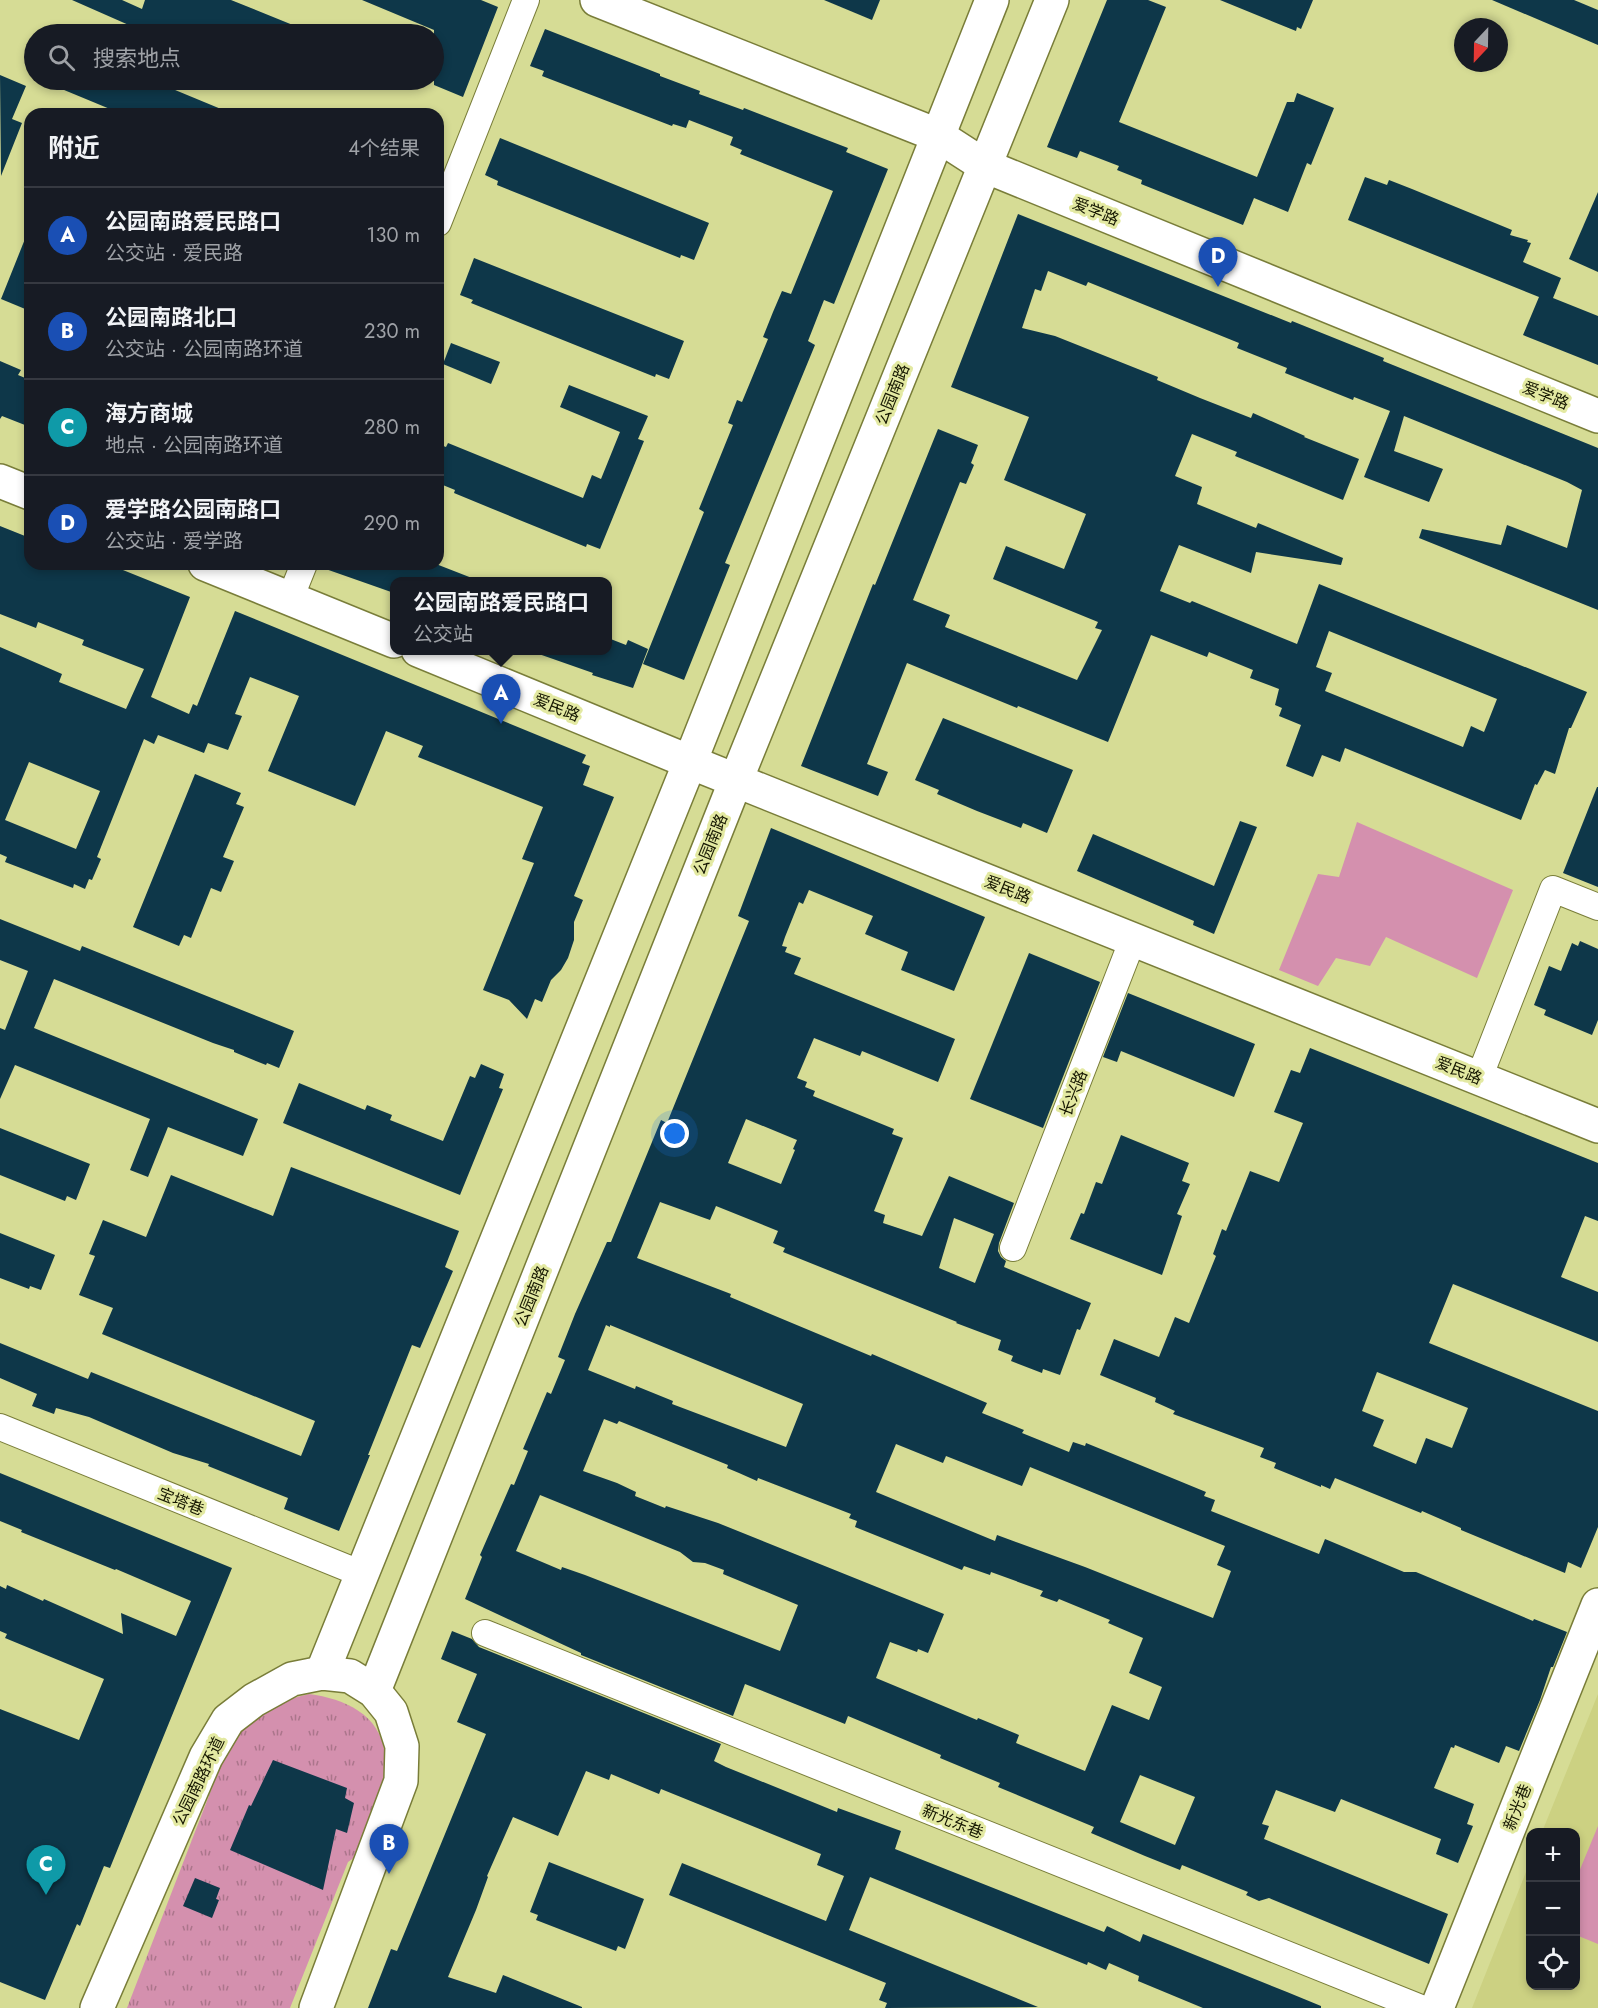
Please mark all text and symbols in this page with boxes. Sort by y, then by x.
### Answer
north arrow [1454,18,1508,72]
search box [24,24,444,90]
icon: search [45,41,78,74]
text: 搜索地点 [93,42,181,74]
text: 附近 [48,129,100,167]
text: 4个结果 [348,134,420,163]
street label: 爱学路 [1069,192,1122,231]
text: 公园南路爱民路口 [105,205,281,237]
text: A [60,221,75,250]
text: 130 m [366,221,420,250]
pin: D [1198,238,1238,287]
text: 公交站 · 爱民路 [105,239,243,268]
text: 公园南路北口 [105,301,237,333]
text: B [61,317,74,346]
text: 230 m [364,317,420,346]
text: 公交站 · 公园南路环道 [105,335,303,364]
street label: 公园南路 [870,360,915,428]
street label: 爱学路 [1519,376,1572,415]
text: 海方商城 [105,397,193,429]
text: C [60,413,75,442]
text: 280 m [364,413,420,442]
text: 地点 · 公园南路环道 [105,431,283,460]
text: 爱学路公园南路口 [105,493,281,525]
text: D [60,509,75,538]
text: 290 m [364,509,420,538]
text: 公交站 · 爱学路 [105,527,243,556]
popup [390,577,612,655]
text: 公园南路爱民路口 [413,586,589,618]
text: 公交站 [413,620,473,649]
pin: A [482,674,520,724]
street label: 爱民路 [530,688,583,727]
street label: 公园南路 [688,810,733,878]
street label: 爱民路 [981,870,1034,909]
street label: 爱民路 [1432,1051,1485,1090]
street label: 长兴路 [1054,1067,1093,1120]
your location [660,1119,689,1148]
street label: 公园南路 [509,1262,554,1330]
street label: 宝塔巷 [154,1482,207,1521]
street label: 公园南路环道 [167,1733,230,1829]
street label: 新光巷 [1498,1781,1537,1834]
street label: 新光东巷 [919,1799,987,1844]
pin: B [370,1824,408,1874]
map controls [1526,1828,1580,1990]
button: + [1526,1828,1580,1882]
pin: C [26,1846,66,1895]
button: − [1526,1882,1580,1936]
button: locate [1526,1936,1580,1990]

